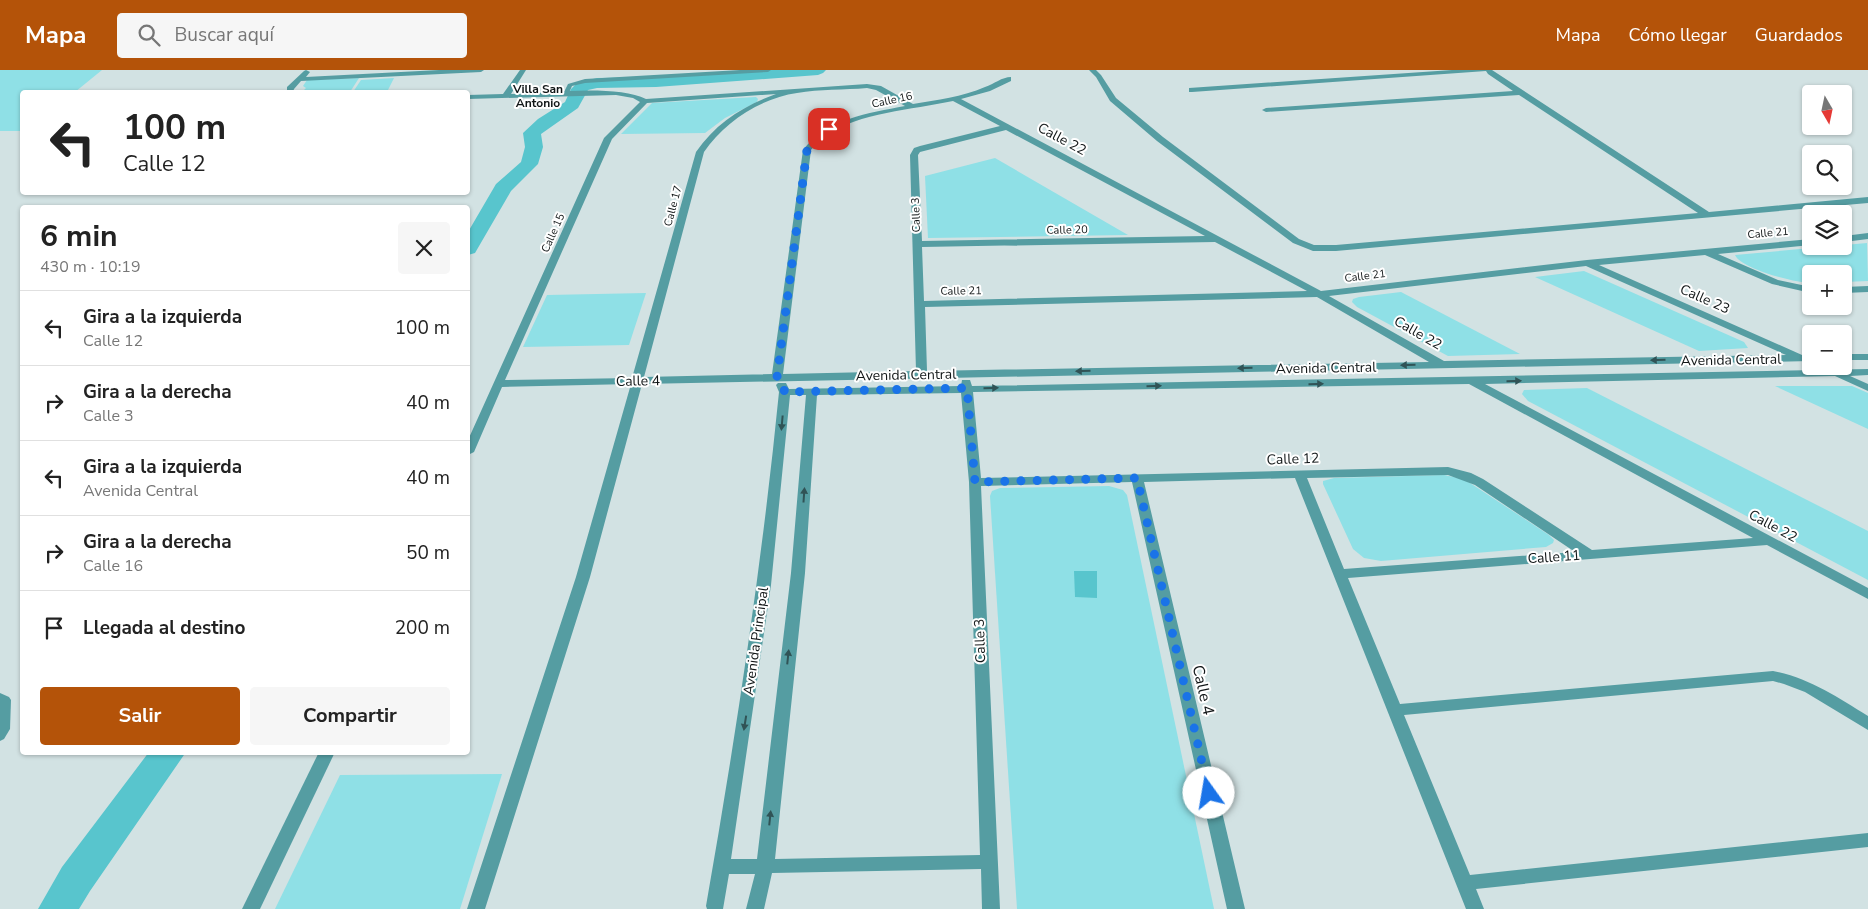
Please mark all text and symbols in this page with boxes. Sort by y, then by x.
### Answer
search box [117,13,467,58]
text: Mapa [25,19,87,51]
icon: search [135,21,163,49]
text: Buscar aquí [175,22,274,48]
text: Mapa [1556,23,1601,47]
text: Cómo llegar [1629,23,1727,47]
text: Guardados [1755,23,1843,47]
district label: Villa San Antonio [512,81,563,111]
north arrow [1802,85,1852,135]
map controls [1802,85,1852,375]
street label: Calle 16 [870,88,914,112]
text: 100 m [123,104,226,151]
pin [808,108,850,150]
icon: left [40,110,105,175]
icon: arrive [815,115,843,143]
street label: Calle 22 [1034,118,1090,160]
button: search [1802,145,1852,195]
text: Calle 12 [123,149,206,179]
street label: Calle 17 [660,184,686,228]
street label: Calle 3 [908,197,924,233]
button: layers [1802,205,1852,255]
street label: Calle 15 [538,211,568,255]
text: 6 min [40,216,118,257]
button: close [398,222,450,274]
street label: Calle 20 [1046,222,1088,238]
street label: Calle 21 [1747,224,1789,242]
text: 430 m · 10:19 [40,256,141,278]
button: + [1802,265,1852,315]
street label: Calle 21 [1344,266,1386,286]
street label: Calle 23 [1677,280,1733,318]
street label: Calle 21 [940,283,982,299]
text: Gira a la izquierda [83,304,242,330]
street label: Calle 22 [1390,312,1446,354]
icon: left [40,314,68,342]
text: 100 m [395,315,450,341]
button: − [1802,325,1852,375]
text: Calle 12 [83,330,143,352]
street label: Avenida Central [1681,350,1782,370]
one-way arrow [1649,357,1665,365]
street label: Avenida Central [1276,358,1377,378]
one-way arrow [1399,361,1415,369]
one-way arrow [1237,364,1253,372]
street label: Avenida Central [856,365,957,385]
one-way arrow [1074,367,1090,375]
street label: Calle 4 [616,371,660,391]
one-way arrow [1506,376,1522,384]
text: Gira a la derecha [83,379,232,405]
one-way arrow [1309,379,1325,387]
one-way arrow [1146,382,1162,390]
one-way arrow [984,384,1000,392]
icon: right [40,389,68,417]
text: 40 m [406,390,450,416]
text: Calle 3 [83,405,134,427]
one-way arrow [778,415,786,431]
street label: Calle 12 [1266,449,1320,469]
text: Gira a la izquierda [83,454,242,480]
icon: left [40,464,68,492]
text: 40 m [406,465,450,491]
text: Avenida Central [83,480,198,502]
one-way arrow [800,487,808,503]
street label: Calle 22 [1745,505,1801,547]
text: Gira a la derecha [83,529,232,555]
icon: right [40,539,68,567]
text: 50 m [406,540,450,566]
street label: Calle 11 [1527,546,1581,568]
text: Calle 16 [83,555,143,577]
street label: Avenida Principal [739,585,773,696]
icon: arrive [40,614,68,642]
text: Llegada al destino [83,615,245,641]
text: 200 m [395,615,450,641]
street label: Calle 3 [970,619,990,663]
one-way arrow [784,649,792,665]
street label: Calle 4 [1187,663,1219,718]
button: Salir [40,687,240,745]
button: Compartir [250,687,450,745]
one-way arrow [740,715,748,731]
position arrow [1182,766,1234,818]
one-way arrow [766,810,774,826]

